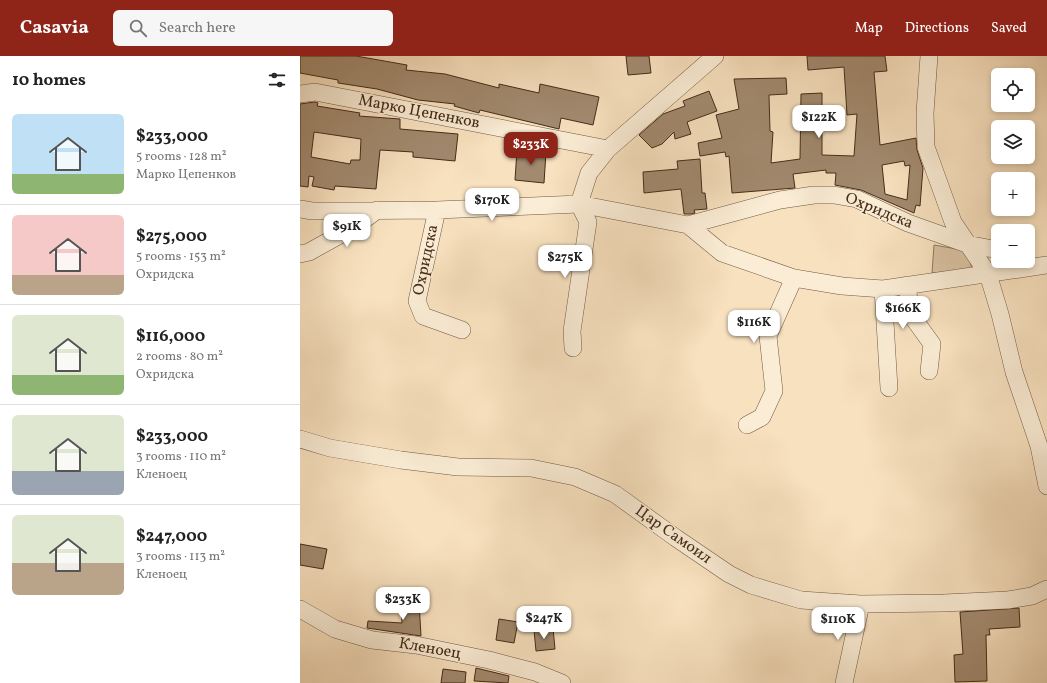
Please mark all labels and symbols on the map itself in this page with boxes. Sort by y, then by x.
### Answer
street label: Марко Цепенков [356,89,482,135]
pin: $122K [791,105,847,139]
pin: $233K [503,132,559,166]
street label: Охридска [842,187,916,235]
pin: $170K [464,188,520,222]
pin: $91K [323,214,371,248]
street label: Охридска [408,223,444,297]
pin: $275K [537,245,593,279]
pin: $166K [875,296,931,330]
pin: $116K [726,310,782,344]
street label: Цар Самоил [630,501,716,570]
pin: $233K [375,587,431,621]
pin: $247K [516,606,572,640]
pin: $110K [810,607,866,641]
street label: Кленоец [397,633,463,665]

